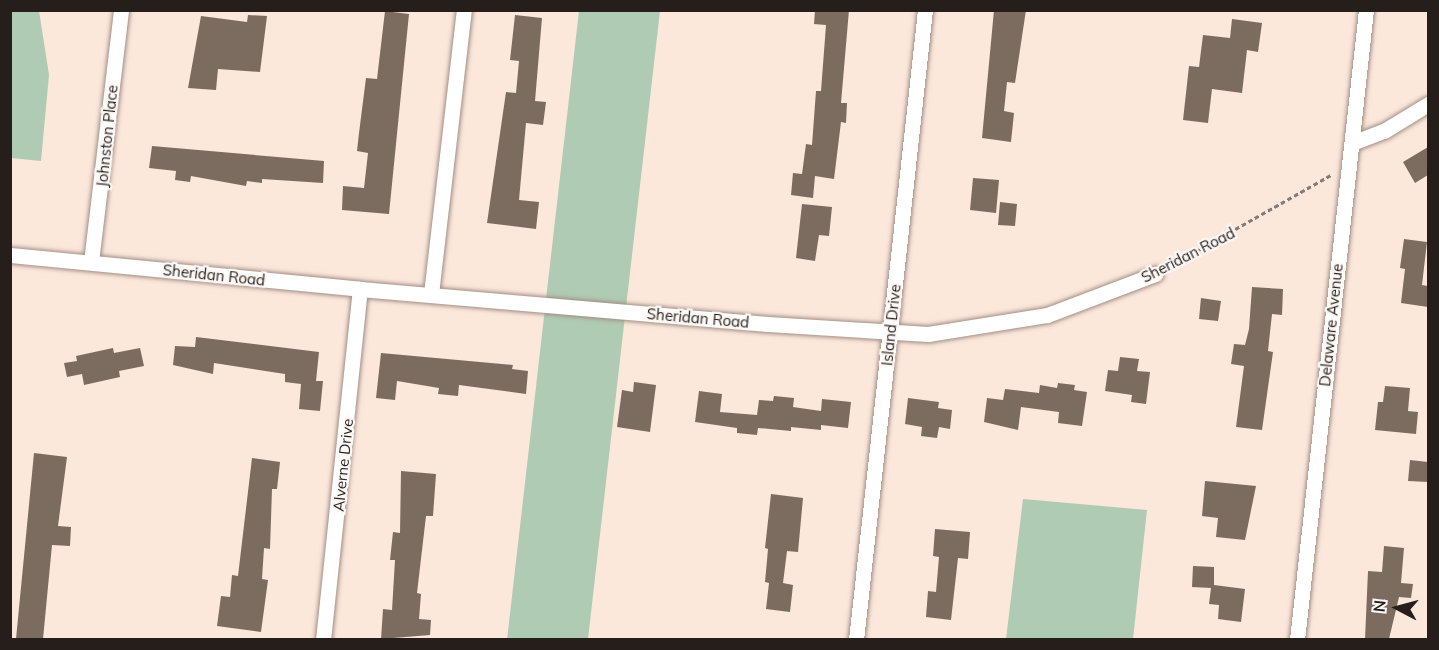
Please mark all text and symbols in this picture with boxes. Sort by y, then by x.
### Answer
street label: Johnston Place [93,84,121,188]
street label: Sheridan Road [1138,224,1238,286]
street label: Sheridan Road [162,261,266,289]
street label: Delaware Avenue [1316,263,1346,387]
street label: Island Drive [878,283,904,367]
street label: Sheridan Road [646,305,750,331]
street label: Alverne Drive [329,418,357,512]
north arrow [1367,578,1427,638]
text: N [1369,599,1390,613]

